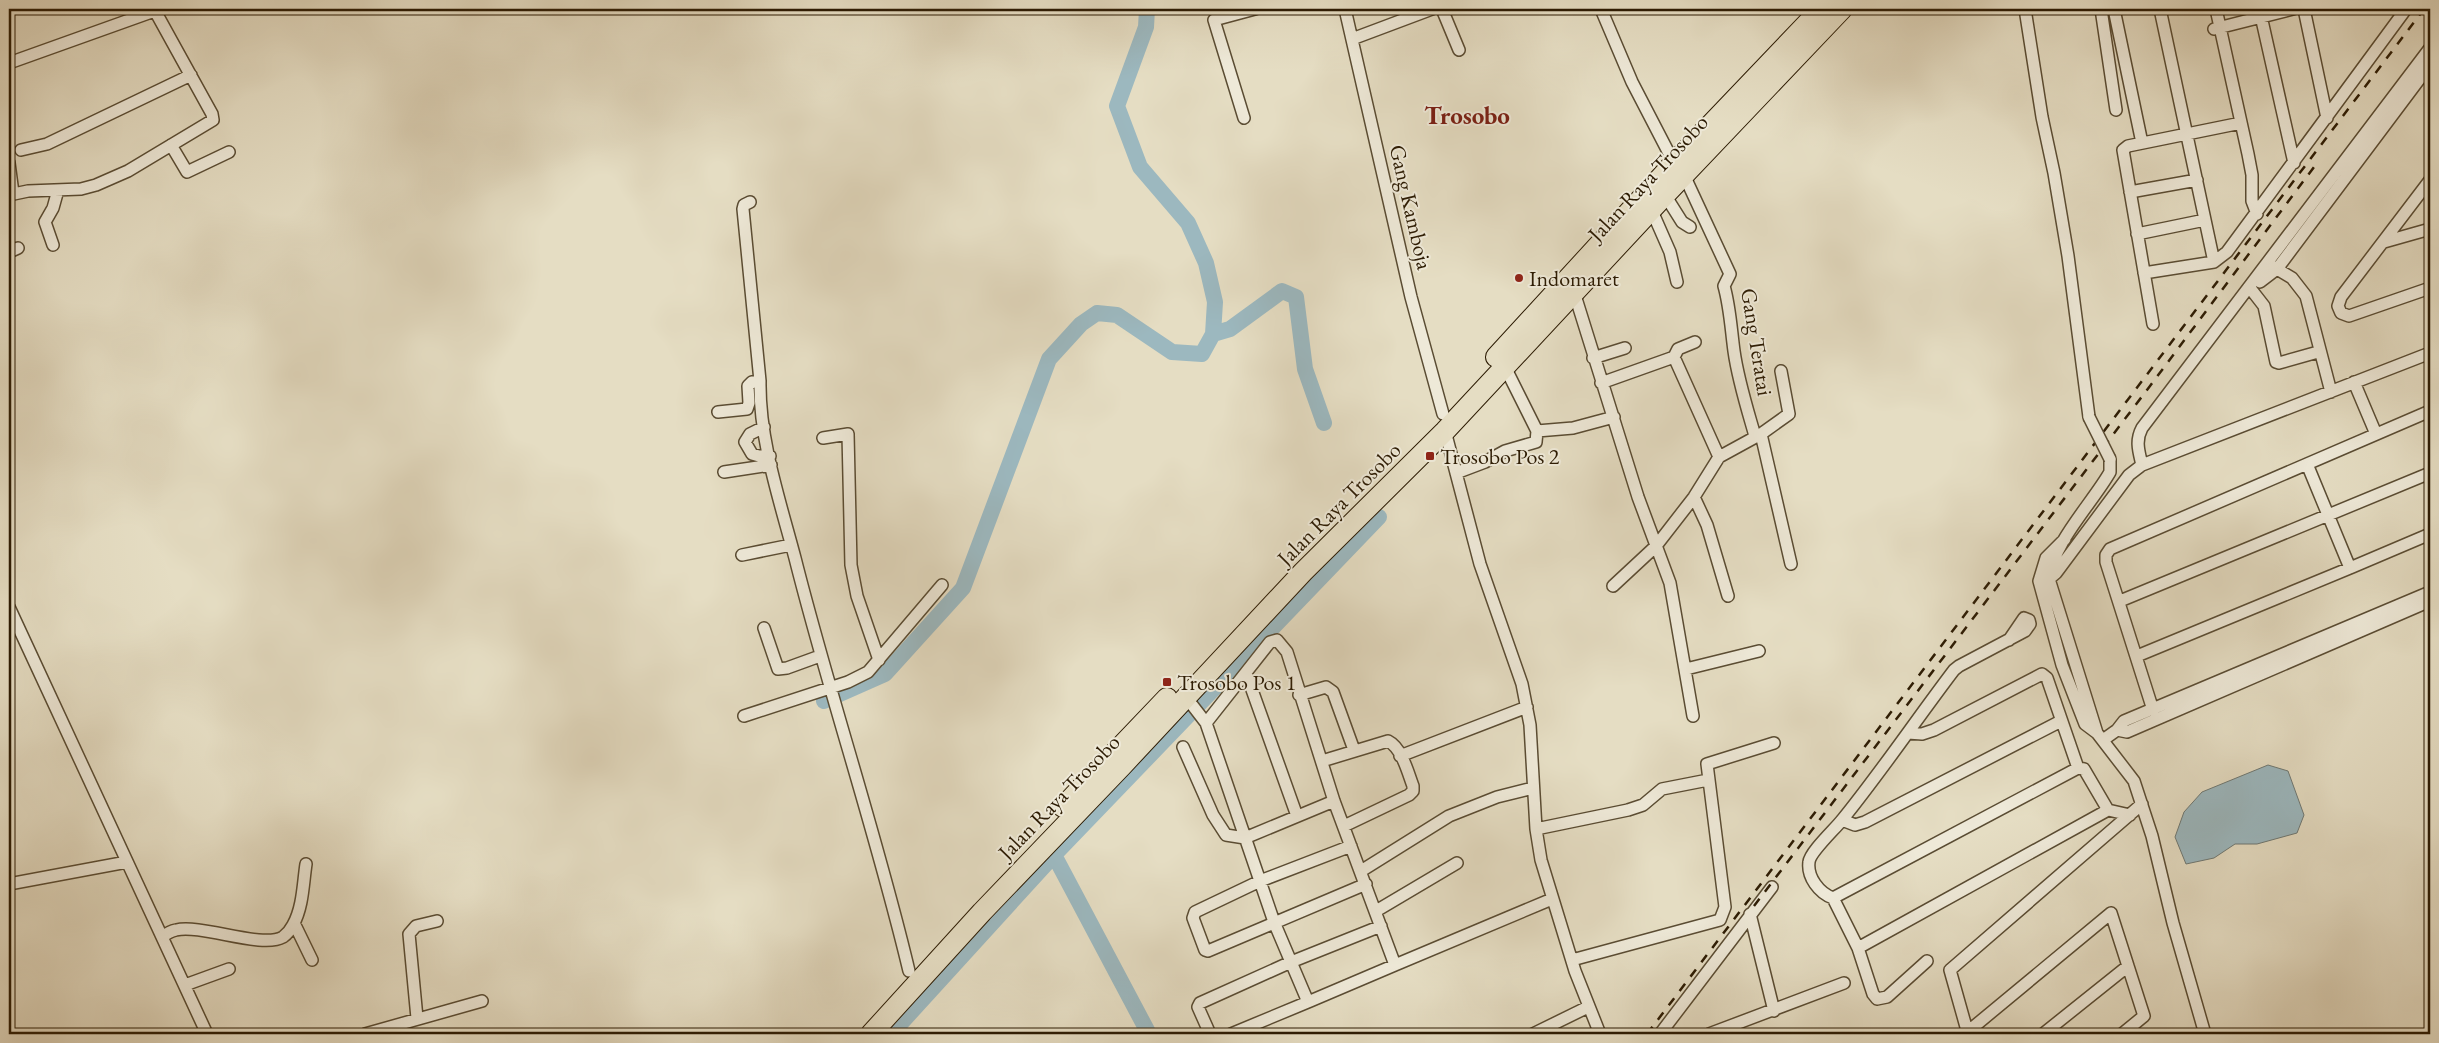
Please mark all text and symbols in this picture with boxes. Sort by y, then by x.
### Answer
district label: Trosobo [1424,99,1510,131]
street label: Jalan Raya Trosobo [1580,108,1715,249]
street label: Gang Kamboja [1383,142,1439,272]
place label: Indomaret [1529,264,1619,293]
marker: Indomaret [1513,272,1525,284]
street label: Gang Teratai [1734,286,1780,398]
street label: Jalan Raya Trosobo [1269,436,1407,574]
place label: Trosobo Pos 2 [1440,442,1560,471]
marker: Trosobo Pos 2 [1424,450,1436,462]
place label: Trosobo Pos 1 [1177,668,1296,697]
marker: Trosobo Pos 1 [1161,676,1173,688]
street label: Jalan Raya Trosobo [990,728,1126,868]

